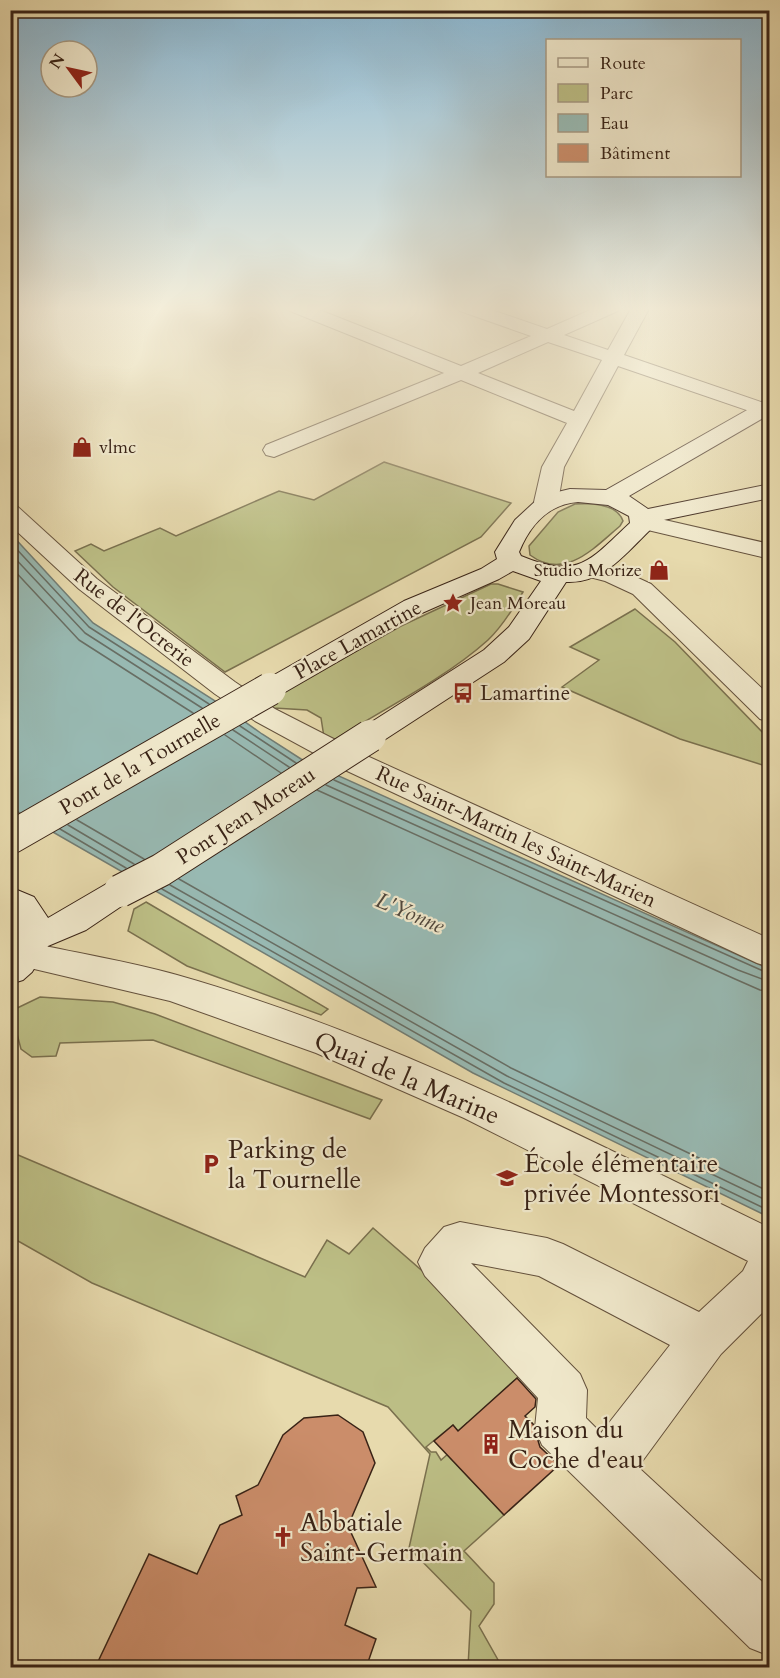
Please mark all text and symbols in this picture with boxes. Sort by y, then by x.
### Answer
north arrow [39,39,99,99]
legend [546,39,741,177]
text: N [44,49,70,73]
text: Route [600,51,646,76]
text: Parc [600,81,633,106]
text: Eau [600,111,629,136]
text: Bâtiment [600,141,670,166]
shop icon: vlmc [70,435,94,459]
place label: vlmc [99,435,136,460]
place label: Studio Morize [534,558,642,583]
shop icon: Studio Morize [647,558,671,582]
street label: Rue de l'Ocrerie [68,562,200,674]
place icon: Jean Moreau [441,591,465,615]
place label: Jean Moreau [467,591,566,616]
street label: Place Lamartine [289,593,427,687]
place label: Lamartine [480,679,570,708]
bus stop icon: Lamartine [451,681,475,705]
street label: Pont de la Tournelle [54,706,226,822]
street label: Rue Saint-Martin les Saint-Marien [371,759,661,915]
street label: Pont Jean Moreau [171,760,321,872]
water label: L'Yonne [371,885,449,941]
street label: Quai de la Marine [309,1023,505,1133]
place label: Parking de la Tournelle [228,1132,361,1197]
place label: École élémentaire privée Montessori [524,1146,720,1211]
parking icon: Parking de la Tournelle [199,1152,223,1176]
school or university icon: École élémentaire privée Montessori [495,1166,519,1190]
place label: Maison du Coche d'eau [508,1412,644,1477]
building icon: Maison du Coche d'eau [479,1432,503,1456]
place label: Abbatiale Saint-Germain [300,1505,464,1570]
church icon: Abbatiale Saint-Germain [271,1525,295,1549]

